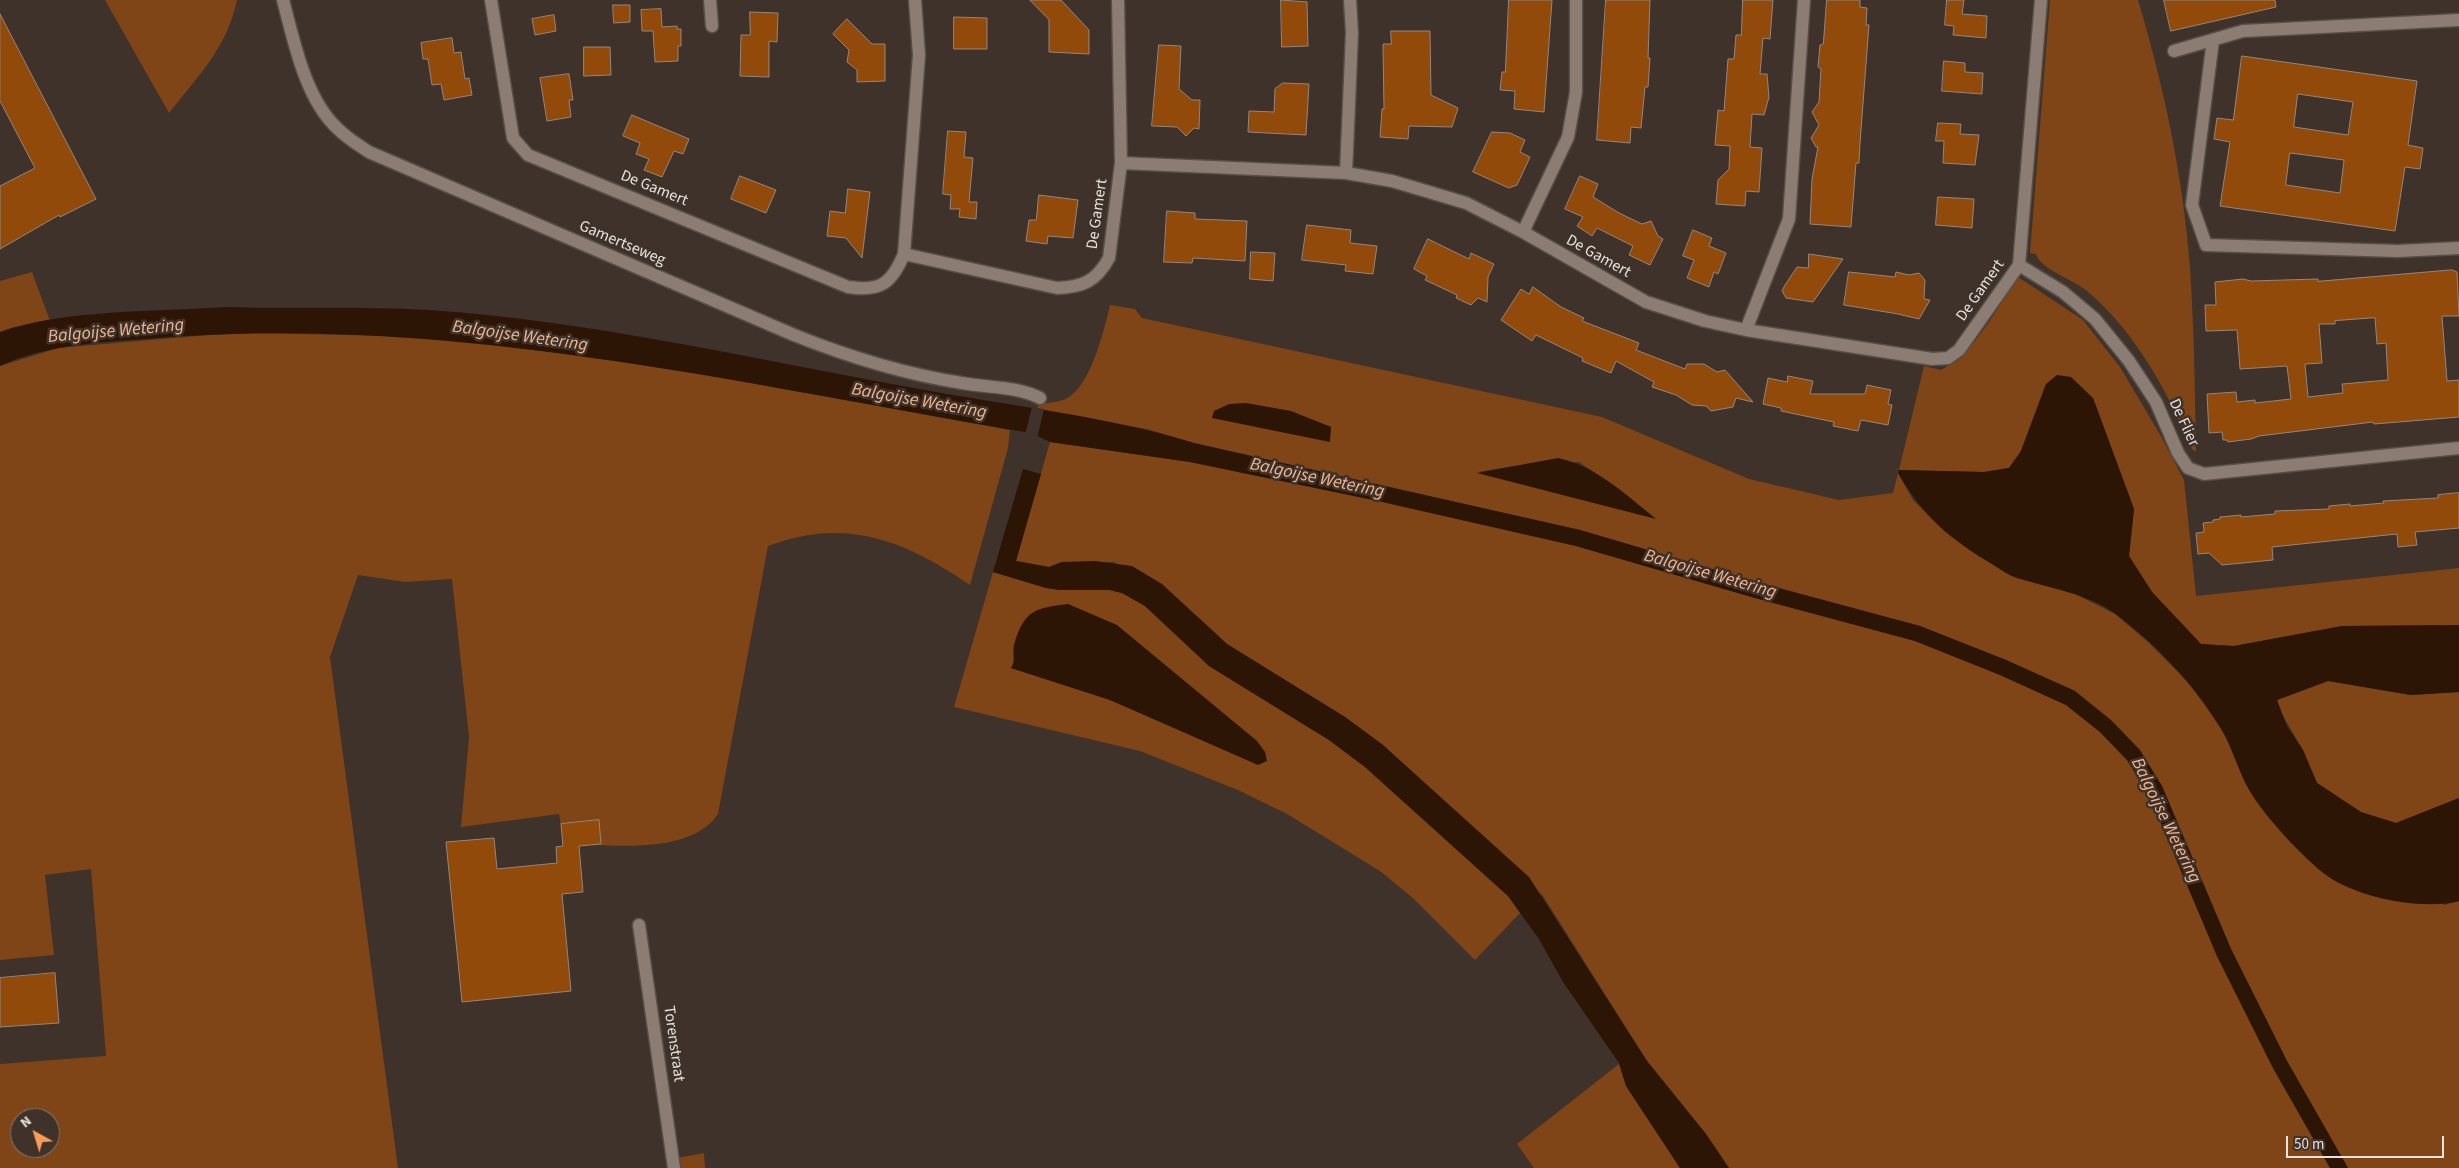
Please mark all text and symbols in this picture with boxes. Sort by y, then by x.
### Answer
street label: De Gamert [617,167,691,211]
street label: De Gamert [1084,177,1112,251]
street label: Gamertseweg [576,217,668,271]
street label: De Gamert [1562,231,1634,283]
street label: De Gamert [1953,256,2009,326]
water label: Balgoijse Wetering [47,315,185,349]
water label: Balgoijse Wetering [451,317,589,357]
water label: Balgoijse Wetering [850,379,988,425]
street label: De Flier [2164,396,2202,450]
water label: Balgoijse Wetering [1248,454,1386,504]
water label: Balgoijse Wetering [1641,546,1779,604]
water label: Balgoijse Wetering [2125,755,2205,887]
street label: Torenstraat [658,1005,688,1083]
north arrow [10,1108,60,1158]
text: N [16,1111,36,1133]
scale bar [2289,1126,2446,1158]
text: 50 m [2294,1134,2324,1155]

